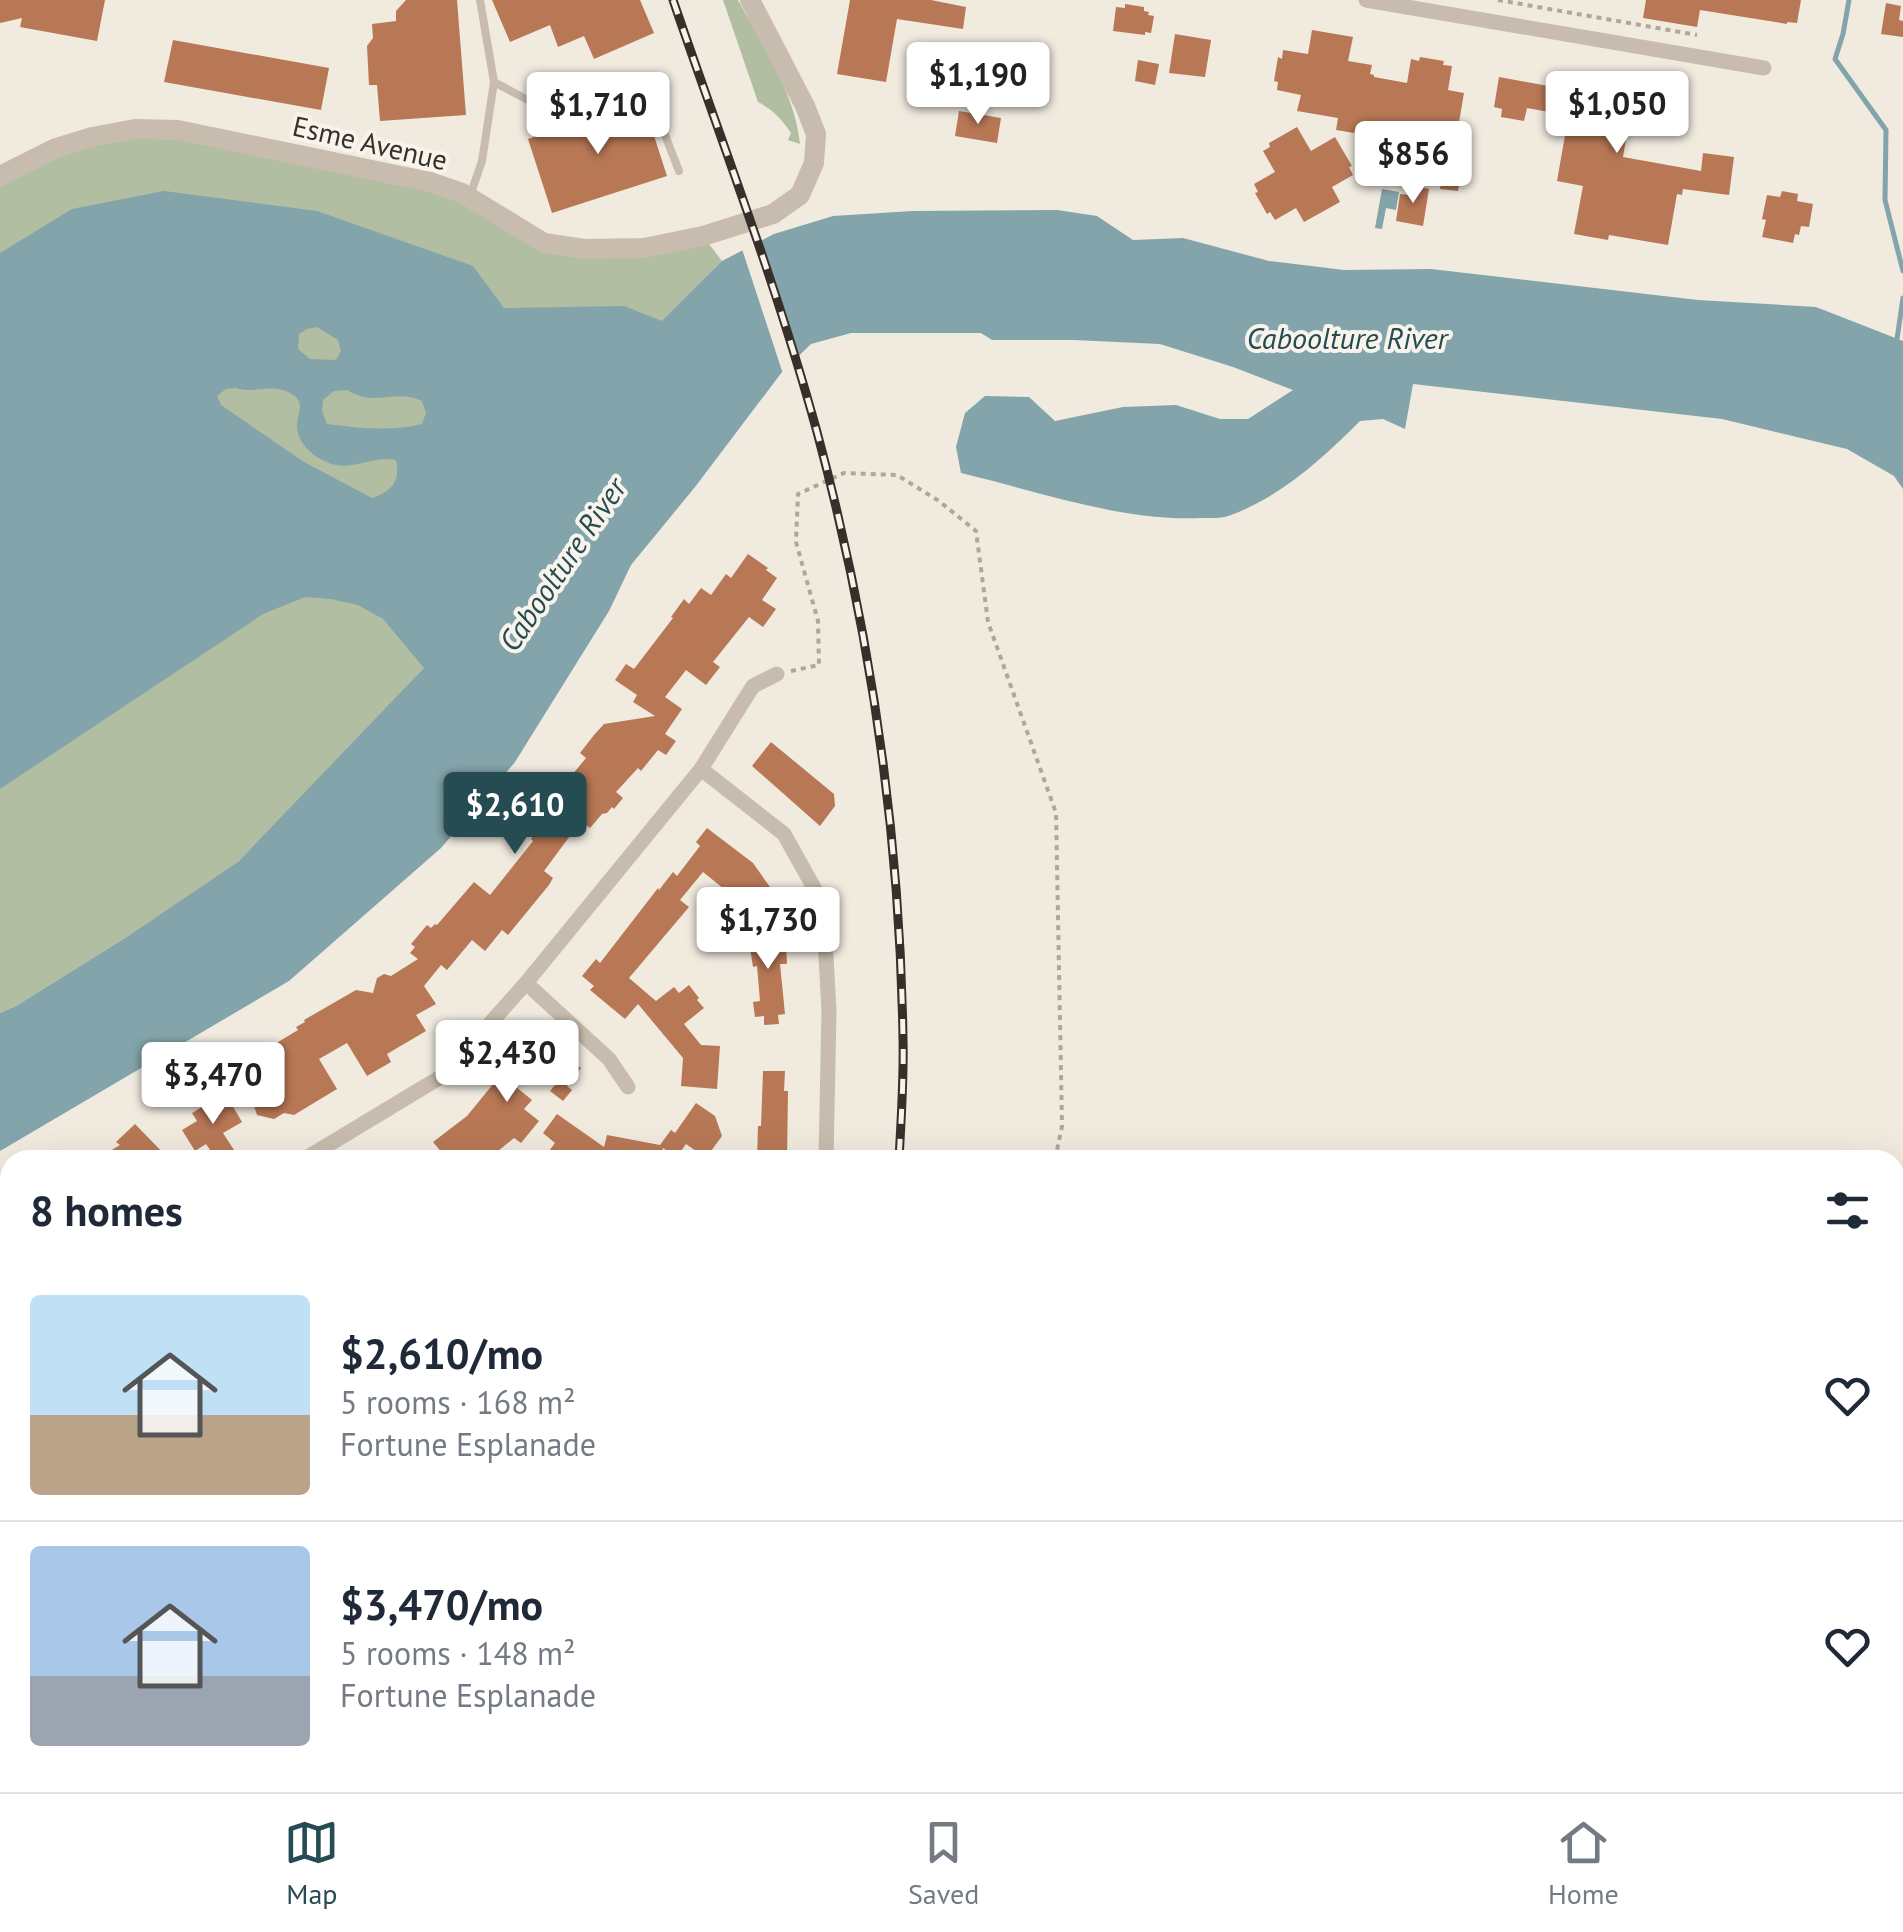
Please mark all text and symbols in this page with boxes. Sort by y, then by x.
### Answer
pin: $1,190 [897,42,1059,127]
text: $1,190 [929,53,1027,95]
pin: $1,050 [1536,71,1698,156]
pin: $1,710 [517,72,679,157]
text: $1,050 [1568,82,1666,124]
text: $1,710 [549,83,647,125]
street label: Esme Avenue [289,107,451,178]
pin: $856 [1354,121,1472,206]
text: $856 [1377,132,1449,174]
water label: Caboolture River [1247,318,1450,357]
water label: Caboolture River [489,468,635,658]
pin: $2,610 [434,772,596,857]
text: $2,610 [466,783,564,825]
pin: $1,730 [687,887,849,972]
text: $1,730 [719,898,817,940]
pin: $2,430 [426,1020,588,1105]
text: $2,430 [458,1031,556,1073]
pin: $3,470 [132,1042,294,1127]
text: $3,470 [164,1053,262,1095]
text: 8 homes [30,1183,183,1238]
icon: filters [1820,1183,1875,1238]
text: $2,610/mo [340,1326,543,1381]
icon: home [110,1335,230,1455]
icon: heart [1820,1368,1875,1423]
text: 5 rooms · 168 m² [340,1381,576,1423]
text: Fortune Esplanade [340,1423,596,1465]
text: $3,470/mo [340,1577,543,1632]
icon: home [110,1586,230,1706]
icon: heart [1820,1619,1875,1674]
text: 5 rooms · 148 m² [340,1632,576,1674]
text: Fortune Esplanade [340,1674,596,1716]
tab: Map [284,1815,339,1912]
tab: Saved [908,1815,979,1912]
tab: Home [1548,1815,1619,1912]

